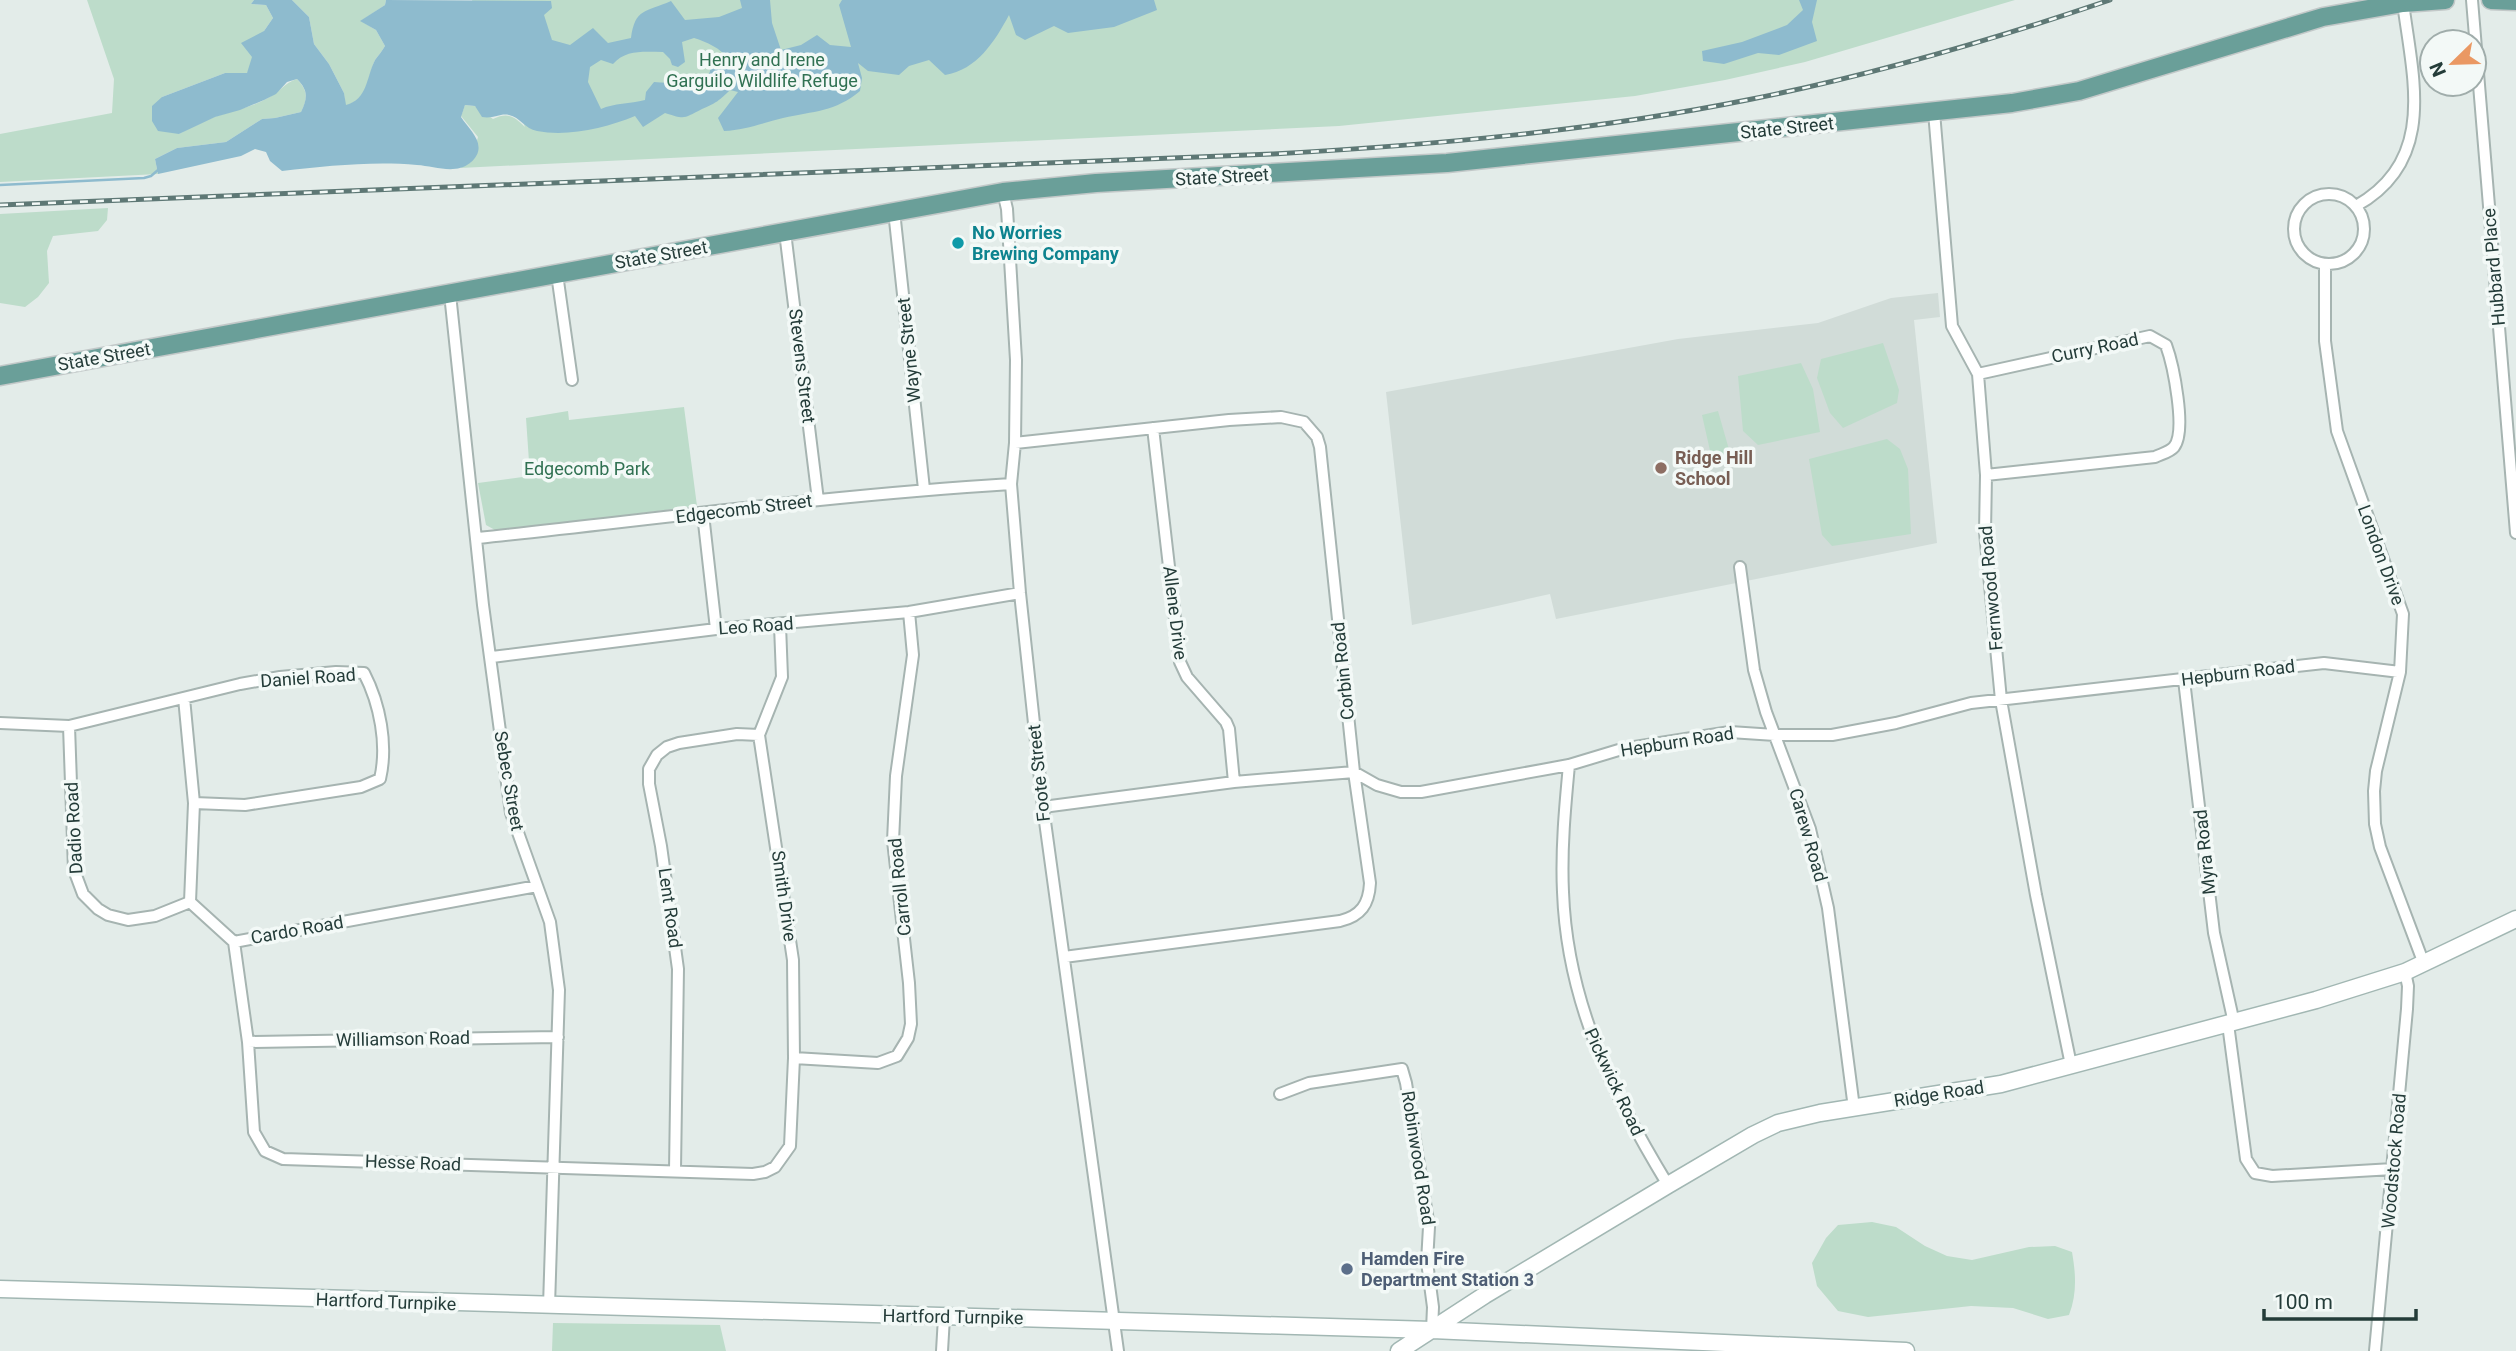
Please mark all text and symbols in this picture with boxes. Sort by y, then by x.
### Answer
north arrow [2418,28,2488,98]
park label: Henry and Irene Garguilo Wildlife Refuge [666,49,858,91]
text: N [2425,59,2451,80]
street label: State Street [1739,112,1835,143]
street label: State Street [1175,164,1269,189]
street label: Hubbard Place [2478,207,2509,327]
place label: No Worries Brewing Company [972,222,1120,264]
marker: No Worries Brewing Company [950,235,966,251]
street label: State Street [613,236,709,273]
street label: Wayne Street [893,296,924,404]
street label: Stevens Street [785,307,820,425]
street label: Curry Road [2050,328,2140,367]
street label: State Street [56,338,152,375]
place label: Ridge Hill School [1675,447,1753,489]
park label: Edgecomb Park [524,458,651,479]
marker: Ridge Hill School [1653,460,1669,476]
street label: Edgecomb Street [674,490,814,527]
street label: London Drive [2354,502,2409,608]
street label: Fernwood Road [1975,525,2006,651]
street label: Allene Drive [1159,565,1192,661]
street label: Leo Road [718,612,794,639]
street label: Corbin Road [1327,621,1358,721]
street label: Hepburn Road [2180,655,2296,690]
street label: Daniel Road [260,664,356,691]
street label: Hepburn Road [1619,722,1735,761]
street label: Foote Street [1023,723,1054,823]
street label: Sebec Street [490,729,529,833]
street label: Dadio Road [61,781,86,875]
street label: Carew Road [1785,786,1832,884]
street label: Myra Road [2190,808,2219,896]
street label: Carroll Road [884,837,915,937]
street label: Smith Drive [768,849,801,943]
street label: Lent Road [654,866,687,949]
street label: Cardo Road [249,911,345,948]
street label: Pickwick Road [1580,1025,1649,1139]
street label: Williamson Road [336,1027,470,1050]
street label: Ridge Road [1892,1076,1986,1111]
street label: Robinwood Road [1398,1089,1439,1227]
street label: Woodstock Road [2377,1092,2410,1230]
street label: Hesse Road [365,1150,461,1175]
place label: Hamden Fire Department Station 3 [1361,1248,1534,1290]
marker: Hamden Fire Department Station 3 [1339,1261,1355,1277]
scale bar [2264,1278,2416,1322]
street label: Hartford Turnpike [315,1289,457,1314]
text: 100 m [2274,1290,2333,1314]
street label: Hartford Turnpike [883,1305,1023,1328]

